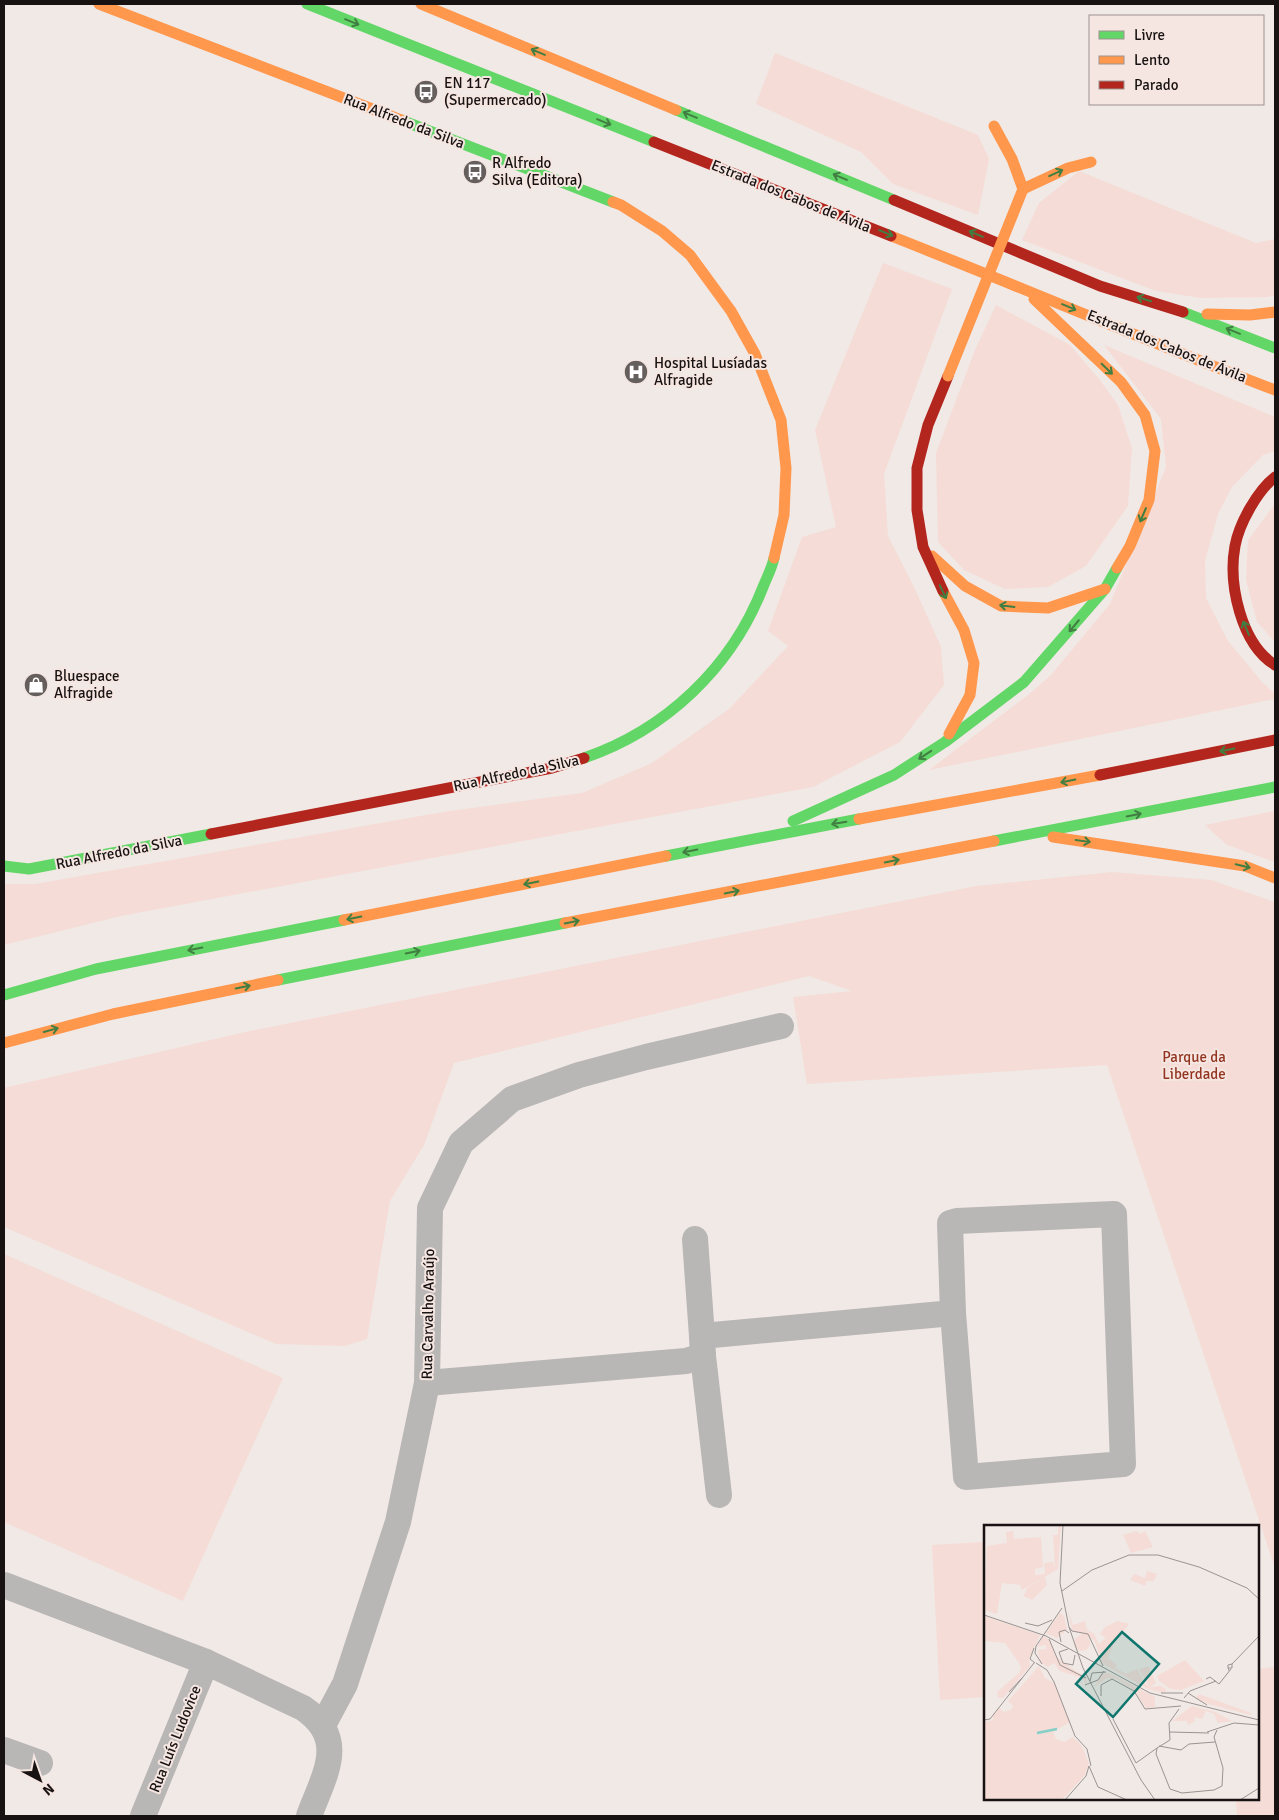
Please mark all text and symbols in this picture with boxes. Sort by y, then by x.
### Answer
legend [1089,15,1264,105]
one-way arrow [344,17,359,27]
text: Livre [1134,26,1165,44]
one-way arrow [531,46,546,56]
text: Lento [1134,51,1170,69]
place label: EN 117 (Supermercado) [444,74,547,109]
text: Parado [1134,76,1179,94]
bus stop icon: EN 117 (Supermercado) [413,79,439,105]
street label: Rua Alfredo da Silva [341,90,467,152]
one-way arrow [683,110,698,119]
one-way arrow [596,118,612,127]
place label: R Alfredo Silva (Editora) [492,154,582,189]
street label: Estrada dos Cabos de Ávila [709,155,874,236]
bus stop icon: R Alfredo Silva (Editora) [462,159,488,185]
one-way arrow [1048,168,1063,178]
one-way arrow [833,172,848,182]
one-way arrow [878,229,893,238]
one-way arrow [969,229,984,239]
one-way arrow [1136,294,1152,304]
one-way arrow [1061,302,1076,312]
street label: Estrada dos Cabos de Ávila [1085,305,1250,386]
one-way arrow [1226,326,1241,335]
place label: Hospital Lusíadas Alfragide [654,354,767,389]
hospital icon: Hospital Lusíadas Alfragide [623,359,649,385]
one-way arrow [1101,363,1113,375]
one-way arrow [1138,507,1148,522]
one-way arrow [939,584,949,599]
one-way arrow [1000,601,1016,611]
one-way arrow [1069,619,1080,632]
one-way arrow [1241,621,1250,636]
place label: Bluespace Alfragide [54,667,120,702]
shop icon: Bluespace Alfragide [23,672,49,698]
one-way arrow [1220,745,1236,755]
one-way arrow [919,750,933,760]
street label: Rua Alfredo da Silva [451,751,581,795]
one-way arrow [1060,777,1076,786]
one-way arrow [1125,809,1141,819]
one-way arrow [832,818,848,828]
street label: Rua Alfredo da Silva [54,831,184,873]
one-way arrow [1074,837,1090,847]
one-way arrow [683,847,699,856]
one-way arrow [883,856,899,866]
one-way arrow [1235,862,1251,871]
one-way arrow [523,878,539,888]
one-way arrow [724,886,740,896]
one-way arrow [347,913,363,923]
one-way arrow [564,917,580,926]
one-way arrow [187,945,203,955]
one-way arrow [404,947,420,957]
one-way arrow [235,981,251,991]
one-way arrow [42,1025,58,1035]
park label: Parque da Liberdade [1162,1048,1226,1083]
street label: Rua Carvalho Araújo [418,1248,438,1379]
inset map [984,1525,1259,1800]
street label: Rua Luís Ludovice [145,1683,205,1795]
north arrow [15,1755,65,1805]
text: N [39,1780,57,1799]

